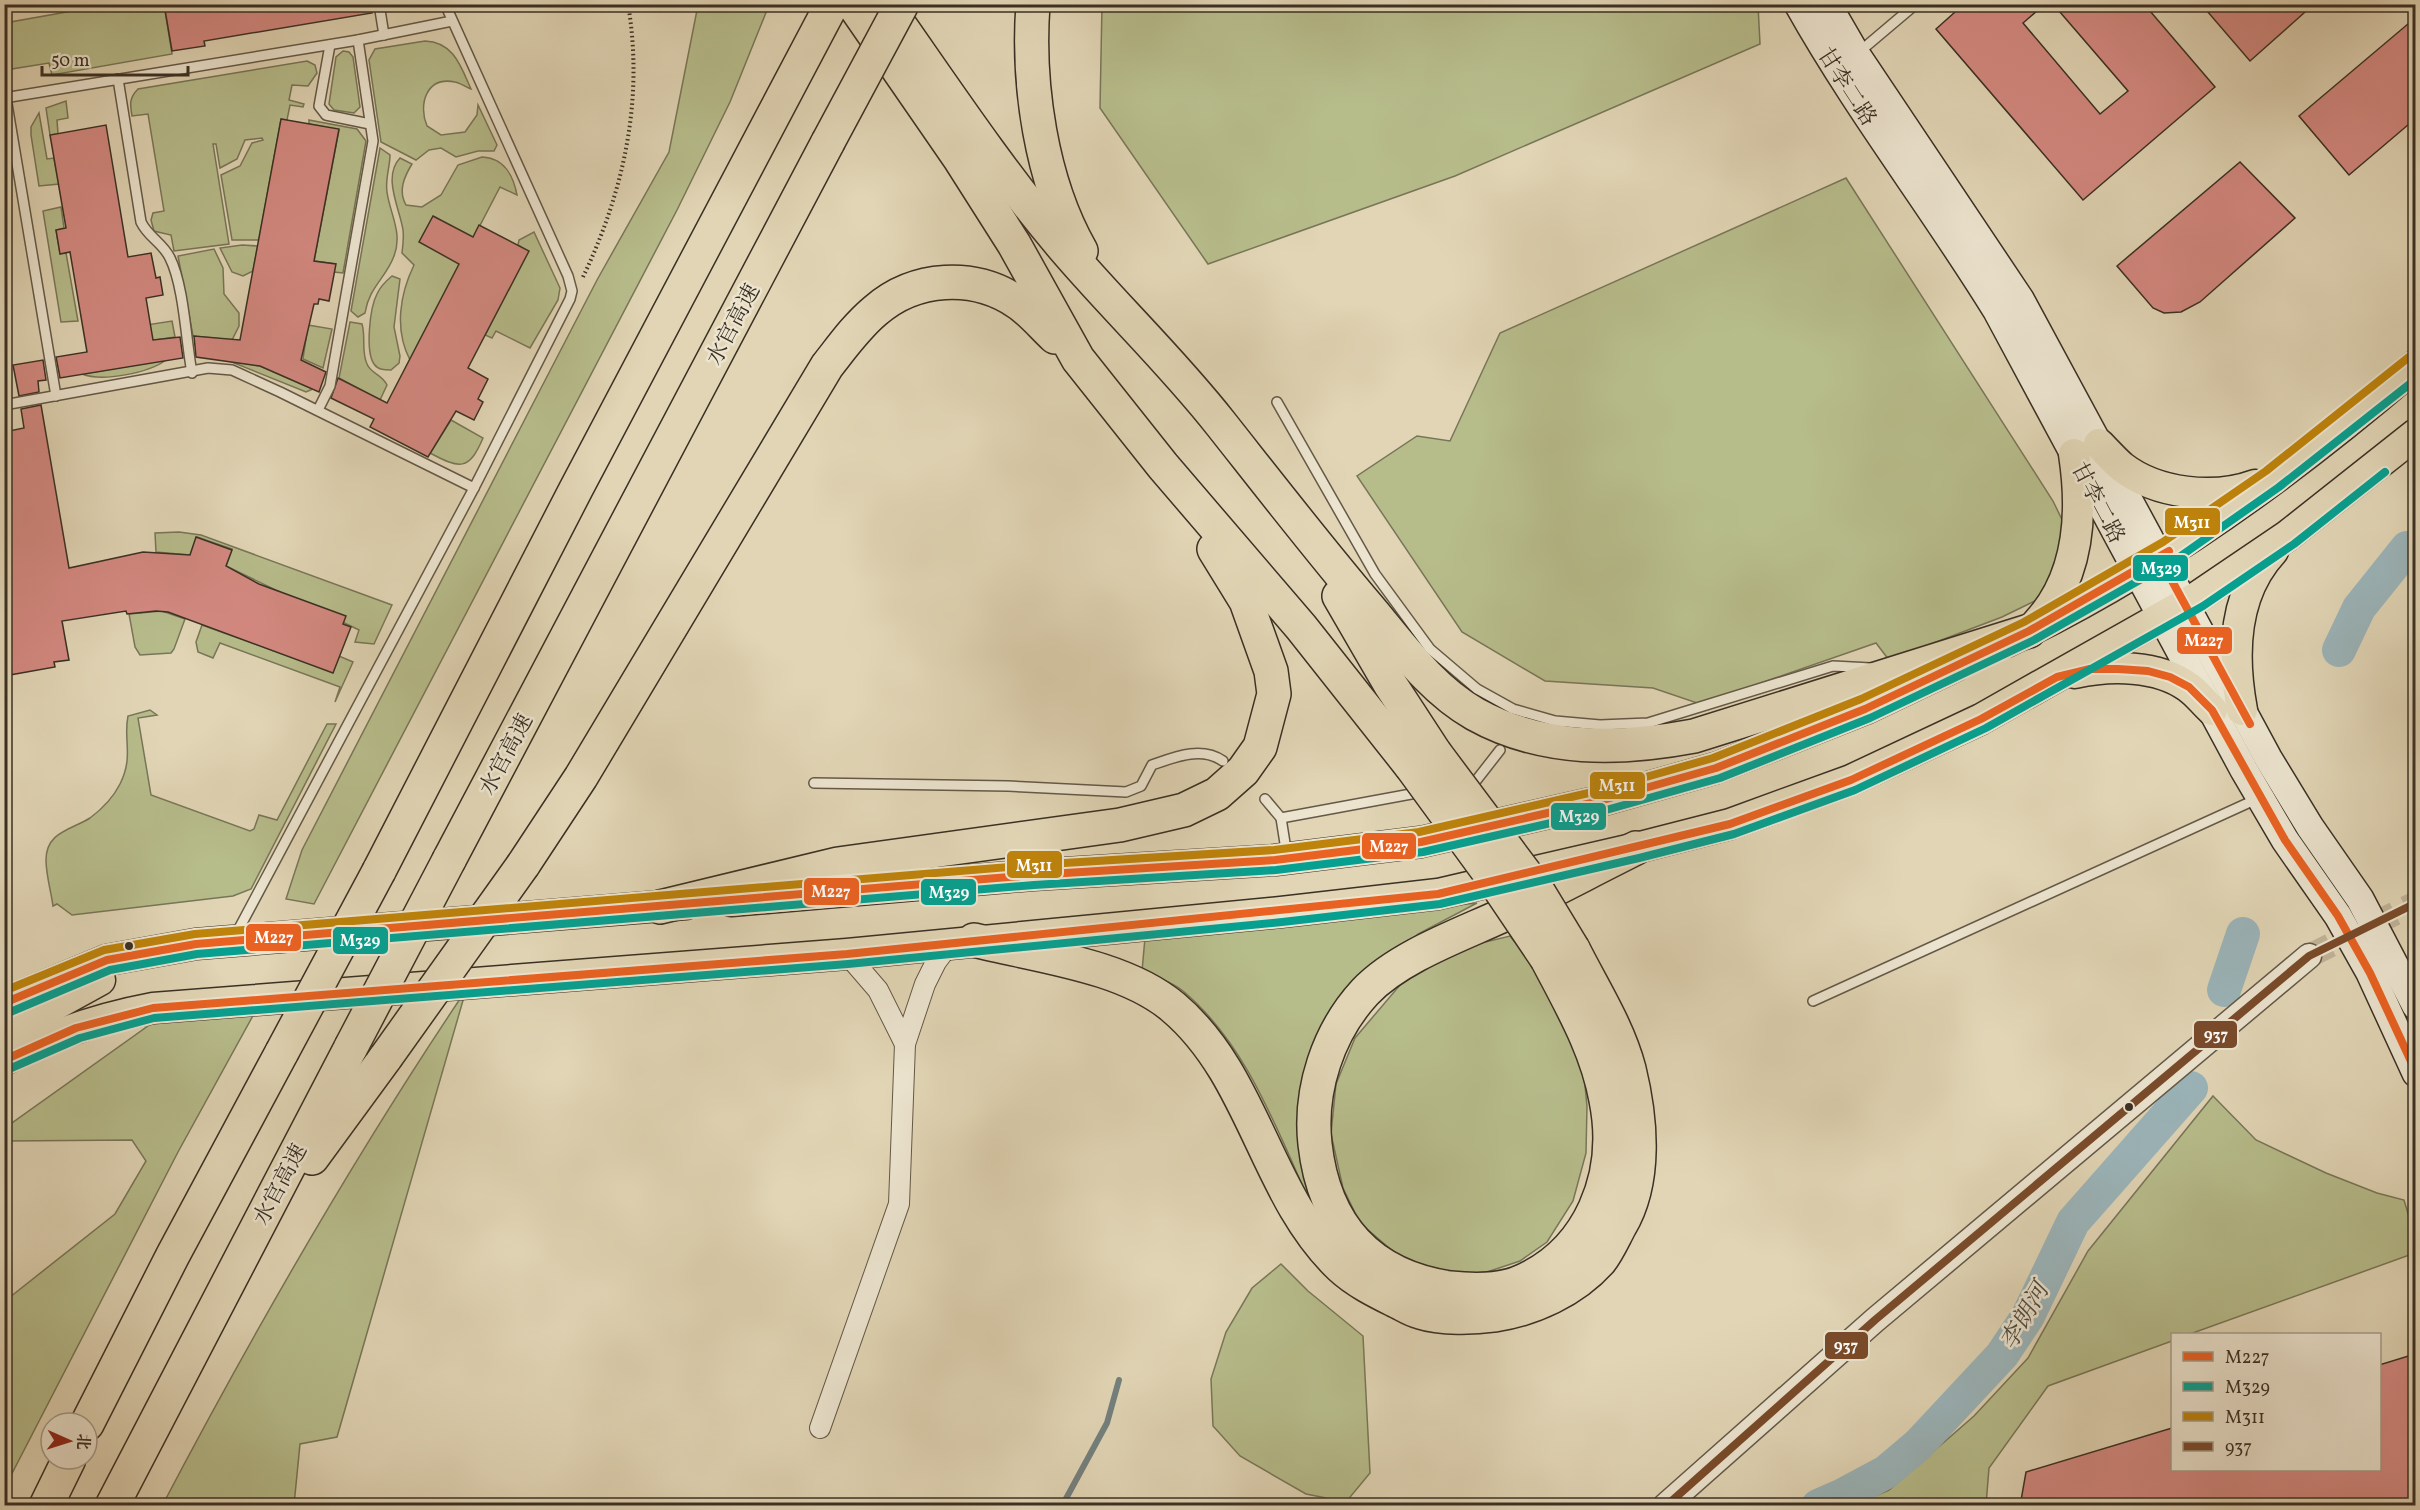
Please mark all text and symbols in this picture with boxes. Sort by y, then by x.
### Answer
scale bar [42,39,188,77]
street label: 甘李二路 [1809,42,1883,133]
text: 50 m [51,49,90,74]
street label: 水官高速 [700,279,769,371]
street label: 甘李二路 [2062,457,2131,549]
line badge: M311 [2164,507,2221,536]
text: M311 [2174,513,2210,535]
line badge: M329 [2132,554,2189,582]
text: M329 [2141,559,2182,581]
line badge: M227 [2176,626,2233,655]
text: M227 [2184,631,2224,653]
street label: 水官高速 [473,709,542,801]
line badge: M311 [1589,771,1646,800]
text: M311 [1599,776,1635,798]
line badge: M329 [1550,802,1607,831]
text: M329 [1559,807,1600,829]
line badge: M227 [1361,832,1417,860]
text: M227 [1369,837,1409,859]
line badge: M311 [1006,850,1063,879]
text: M311 [1016,856,1052,878]
line badge: M227 [803,877,860,906]
line badge: M329 [920,878,977,906]
text: M227 [811,882,851,904]
text: M329 [929,883,970,905]
line badge: M227 [245,923,302,952]
line badge: M329 [332,926,389,955]
text: M227 [254,928,294,950]
text: M329 [340,931,381,953]
unlabelled marker [123,940,135,952]
line badge: 937 [2193,1020,2238,1049]
text: 937 [2204,1025,2229,1047]
unlabelled marker [2123,1101,2135,1113]
street label: 水官高速 [247,1139,316,1231]
water label: 李朗河 [1993,1274,2060,1357]
line badge: 937 [1824,1331,1869,1360]
legend [2171,1333,2381,1471]
text: 937 [1834,1336,1859,1358]
text: M227 [2225,1346,2269,1371]
text: M329 [2225,1376,2270,1401]
text: M311 [2225,1406,2265,1431]
north arrow [39,1411,99,1471]
text: 北 [71,1433,93,1450]
text: 937 [2225,1436,2252,1461]

